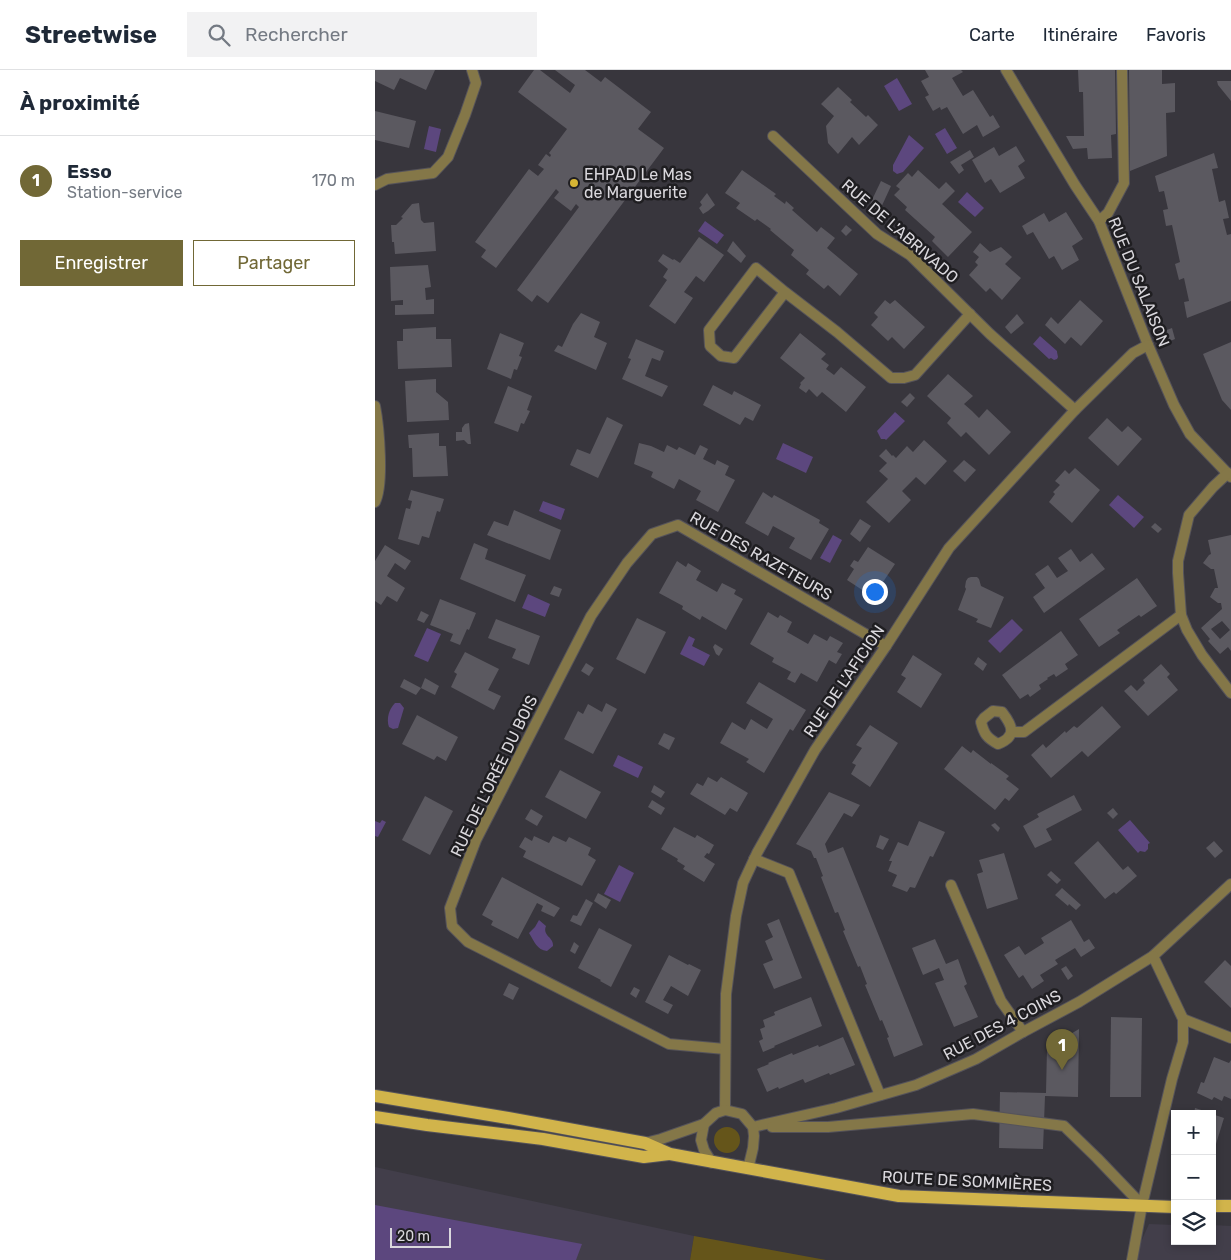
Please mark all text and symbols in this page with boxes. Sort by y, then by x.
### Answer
search box [187,12,537,57]
text: Streetwise [25,21,157,49]
icon: search [205,21,233,49]
text: Rechercher [245,23,348,46]
text: Carte [969,24,1015,46]
text: Itinéraire [1043,24,1118,46]
text: Favoris [1146,24,1206,46]
text: À proximité [20,90,140,115]
text: Esso [67,160,112,183]
place label: EHPAD Le Mas de Marguerite [584,165,692,202]
text: 1 [32,171,40,190]
text: 170 m [312,171,355,190]
street label: RUE DE L'ABRIVADO [838,175,962,287]
marker: EHPAD Le Mas de Marguerite [568,177,580,189]
text: Station-service [67,183,182,202]
street label: RUE DU SALAISON [1104,214,1174,350]
button: Enregistrer [20,240,183,286]
button: Partager [193,240,355,286]
street label: RUE DES RAZETEURS [687,508,836,605]
your location [862,579,888,605]
street label: RUE DE L'AFICION [799,621,889,741]
street label: RUE DE L'ORÉE DU BOIS [447,692,541,860]
street label: RUE DES 4 COINS [940,986,1064,1064]
pin: 1 [1046,1029,1078,1070]
map controls [1171,1110,1216,1245]
button: + [1171,1110,1216,1155]
button: − [1171,1155,1216,1200]
street label: ROUTE DE SOMMIÈRES [881,1167,1053,1195]
button: layers [1171,1200,1216,1245]
scale bar [390,1225,451,1248]
text: 20 m [397,1228,430,1245]

